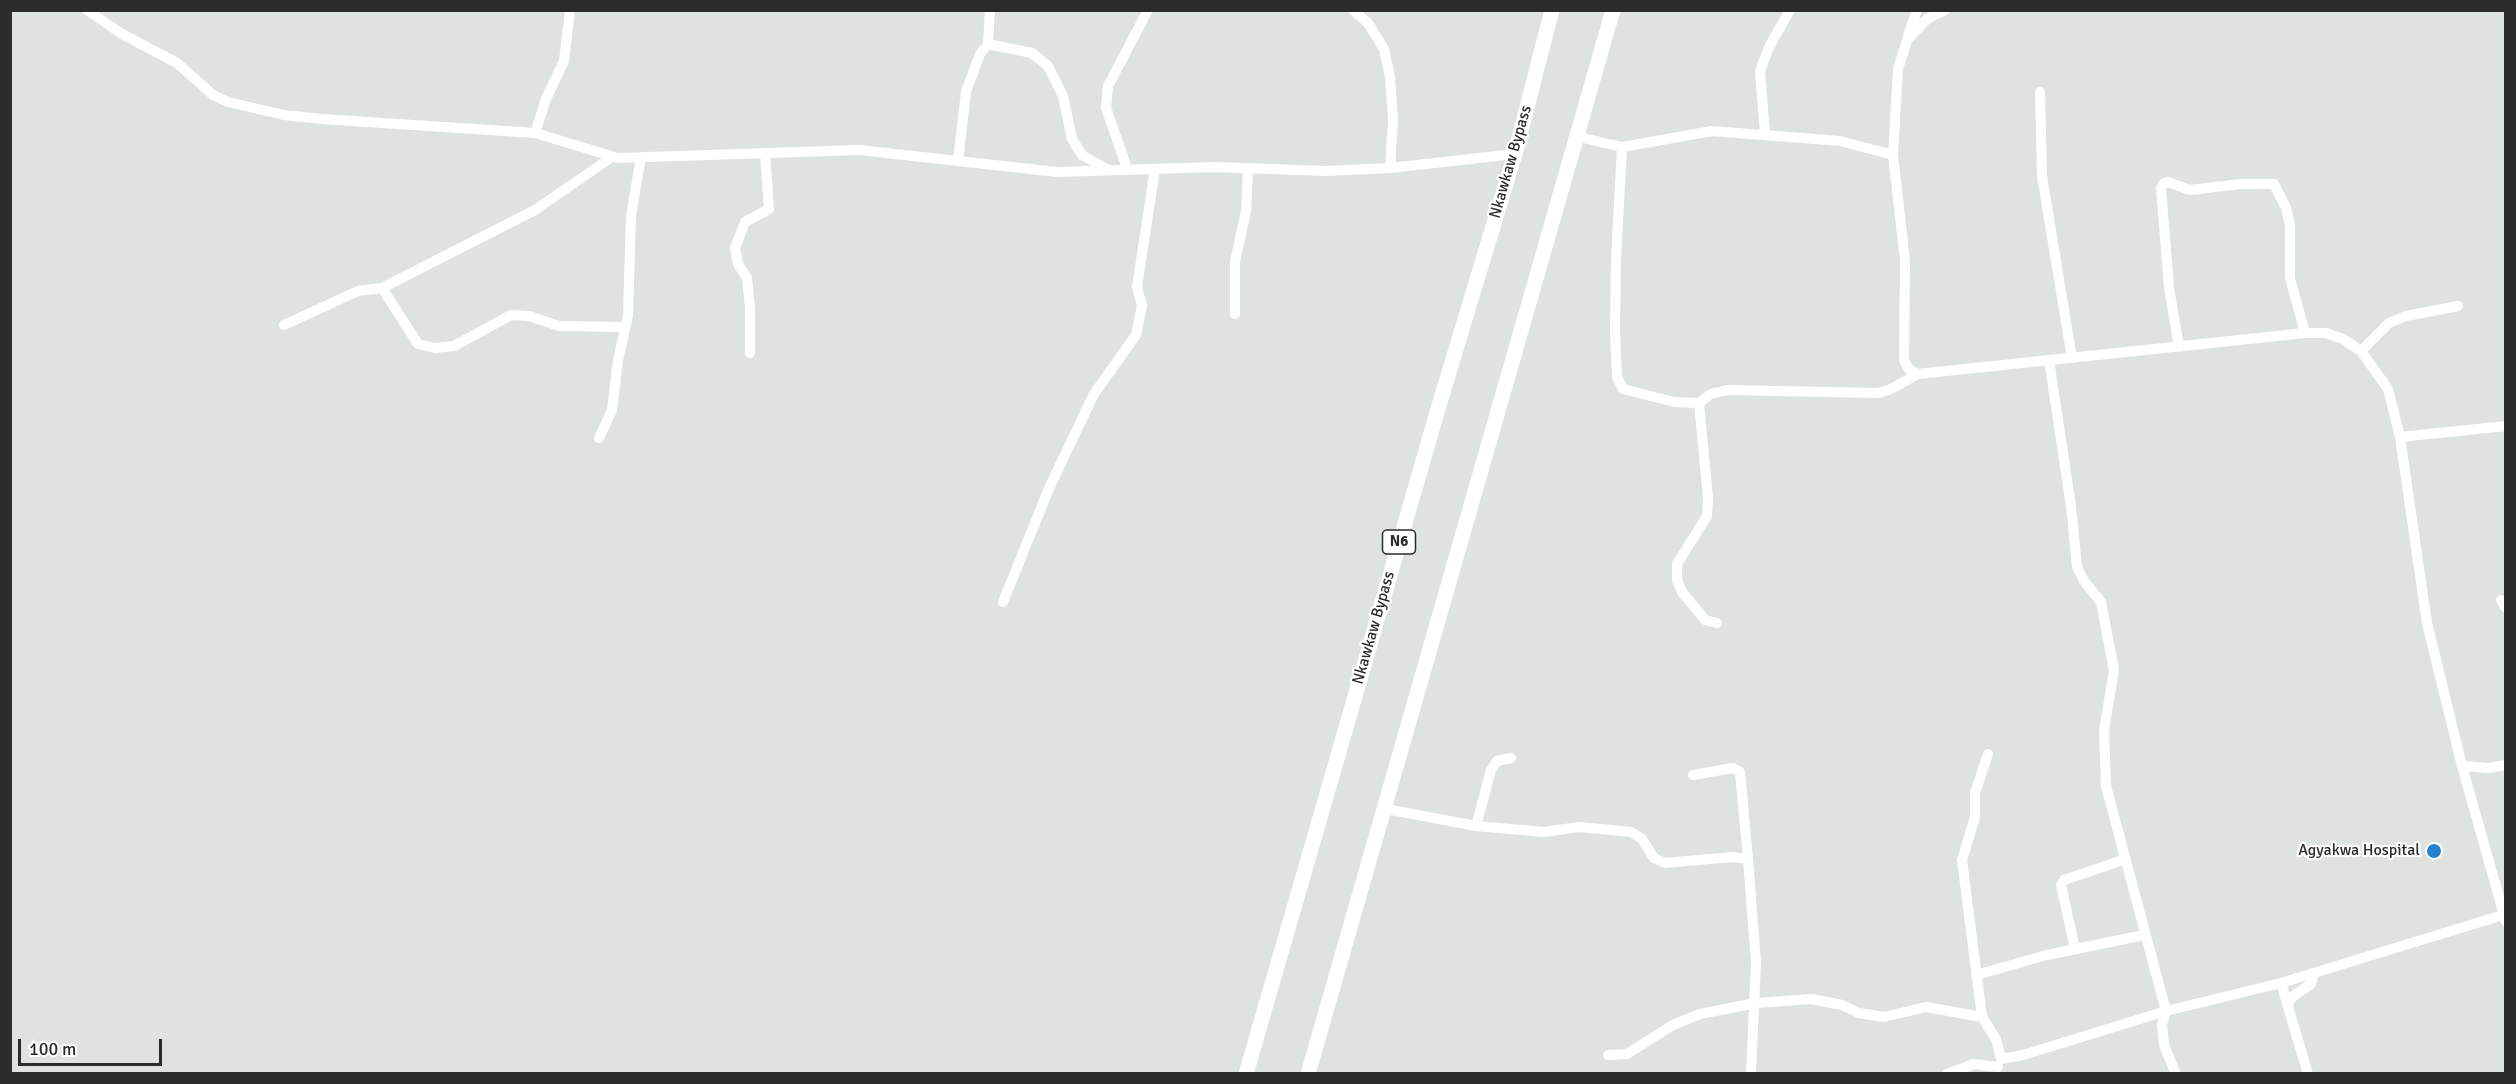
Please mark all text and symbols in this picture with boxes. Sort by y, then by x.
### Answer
street label: Nkawkaw Bypass [1486,103,1536,221]
road number: N6 [1382,530,1416,554]
street label: Nkawkaw Bypass [1349,569,1399,687]
place label: Agyakwa Hospital [2298,841,2420,861]
marker: Agyakwa Hospital [2425,842,2443,860]
scale bar [21,1027,165,1065]
text: 100 m [29,1038,76,1060]

